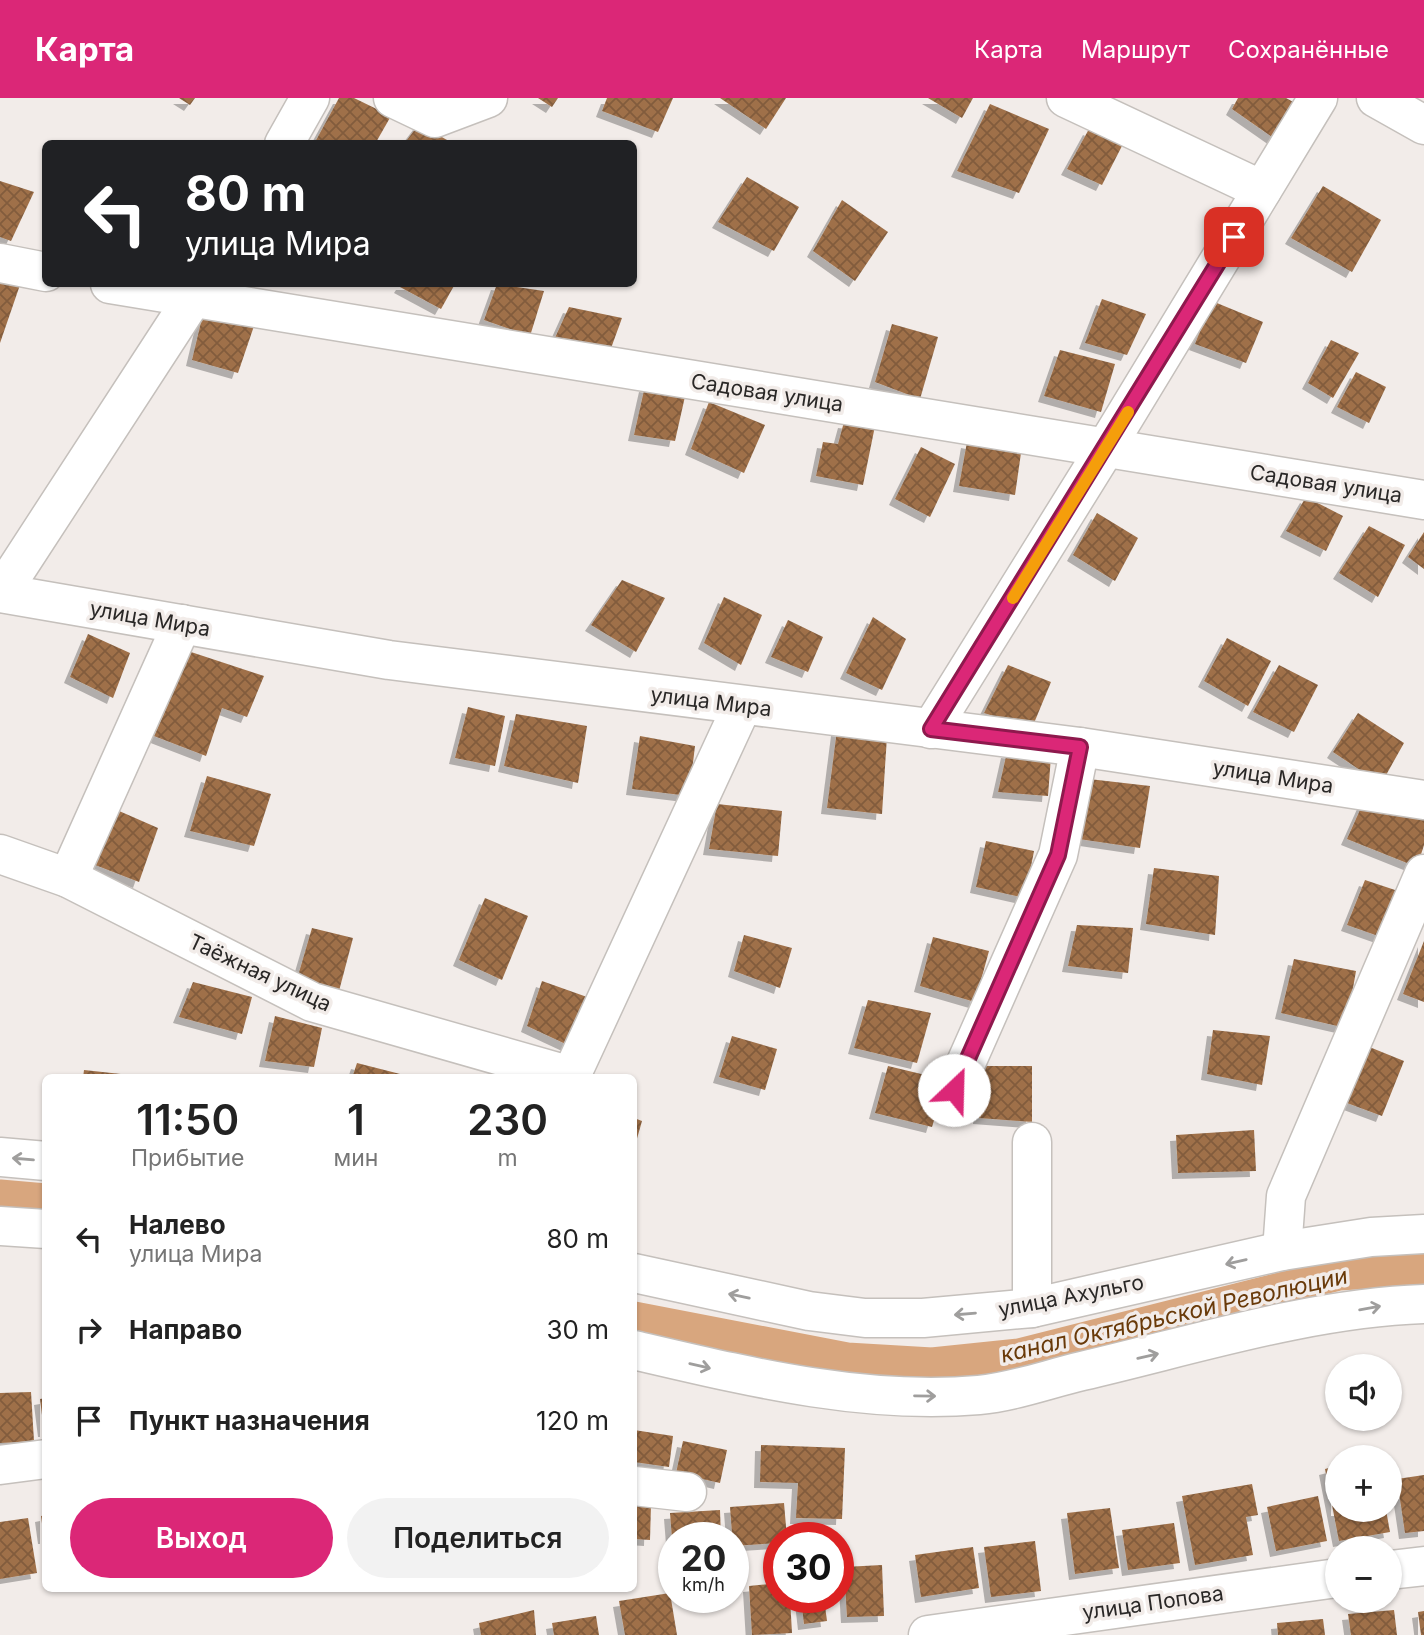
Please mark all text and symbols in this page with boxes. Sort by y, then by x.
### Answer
text: Карта [35,29,134,69]
text: Карта [974,35,1043,64]
text: Маршрут [1081,35,1190,64]
text: Сохранённые [1228,35,1389,64]
text: 80 m [185,164,306,223]
icon: left [70,168,161,259]
pin [1204,207,1264,267]
icon: arrive [1215,218,1253,256]
text: улица Мира [185,224,371,263]
street label: Садовая улица [689,368,845,417]
street label: Садовая улица [1248,459,1404,508]
street label: улица Мира [88,596,212,641]
street label: улица Мира [649,682,773,721]
street label: улица Мира [1211,755,1335,798]
street label: Таёжная улица [185,929,335,1016]
position arrow [917,1053,991,1127]
text: 11:50 [136,1094,239,1145]
text: 1 [347,1094,365,1145]
text: 230 [467,1094,548,1145]
text: Прибытие [131,1144,244,1172]
text: мин [333,1144,378,1172]
text: m [498,1144,518,1172]
one-way arrow [12,1152,35,1165]
text: Налево [129,1209,226,1240]
icon: left [70,1220,108,1258]
text: 80 m [546,1223,609,1254]
text: улица Мира [129,1240,262,1268]
one-way arrow [1225,1255,1248,1269]
water label: канал Октябрьской Революции [998,1261,1350,1369]
street label: улица Ахульго [996,1269,1146,1322]
one-way arrow [728,1288,751,1302]
one-way arrow [1358,1301,1381,1314]
one-way arrow [954,1308,976,1321]
icon: right [70,1311,108,1349]
text: Направо [129,1314,242,1345]
text: 30 m [546,1314,609,1345]
one-way arrow [1136,1349,1159,1362]
map controls [1325,1354,1402,1613]
button: sound [1325,1354,1402,1431]
one-way arrow [688,1359,711,1373]
one-way arrow [913,1389,936,1403]
icon: arrive [70,1402,108,1440]
text: Пункт назначения [129,1405,370,1436]
text: 120 m [536,1405,609,1436]
button: + [1325,1445,1402,1522]
button: Выход [70,1498,333,1578]
button: Поделиться [347,1498,609,1578]
speed limit sign: 30 [763,1522,854,1613]
button: − [1325,1536,1402,1613]
text: 20 [681,1537,726,1579]
text: km/h [682,1574,725,1595]
street label: улица Попова [1081,1580,1225,1625]

